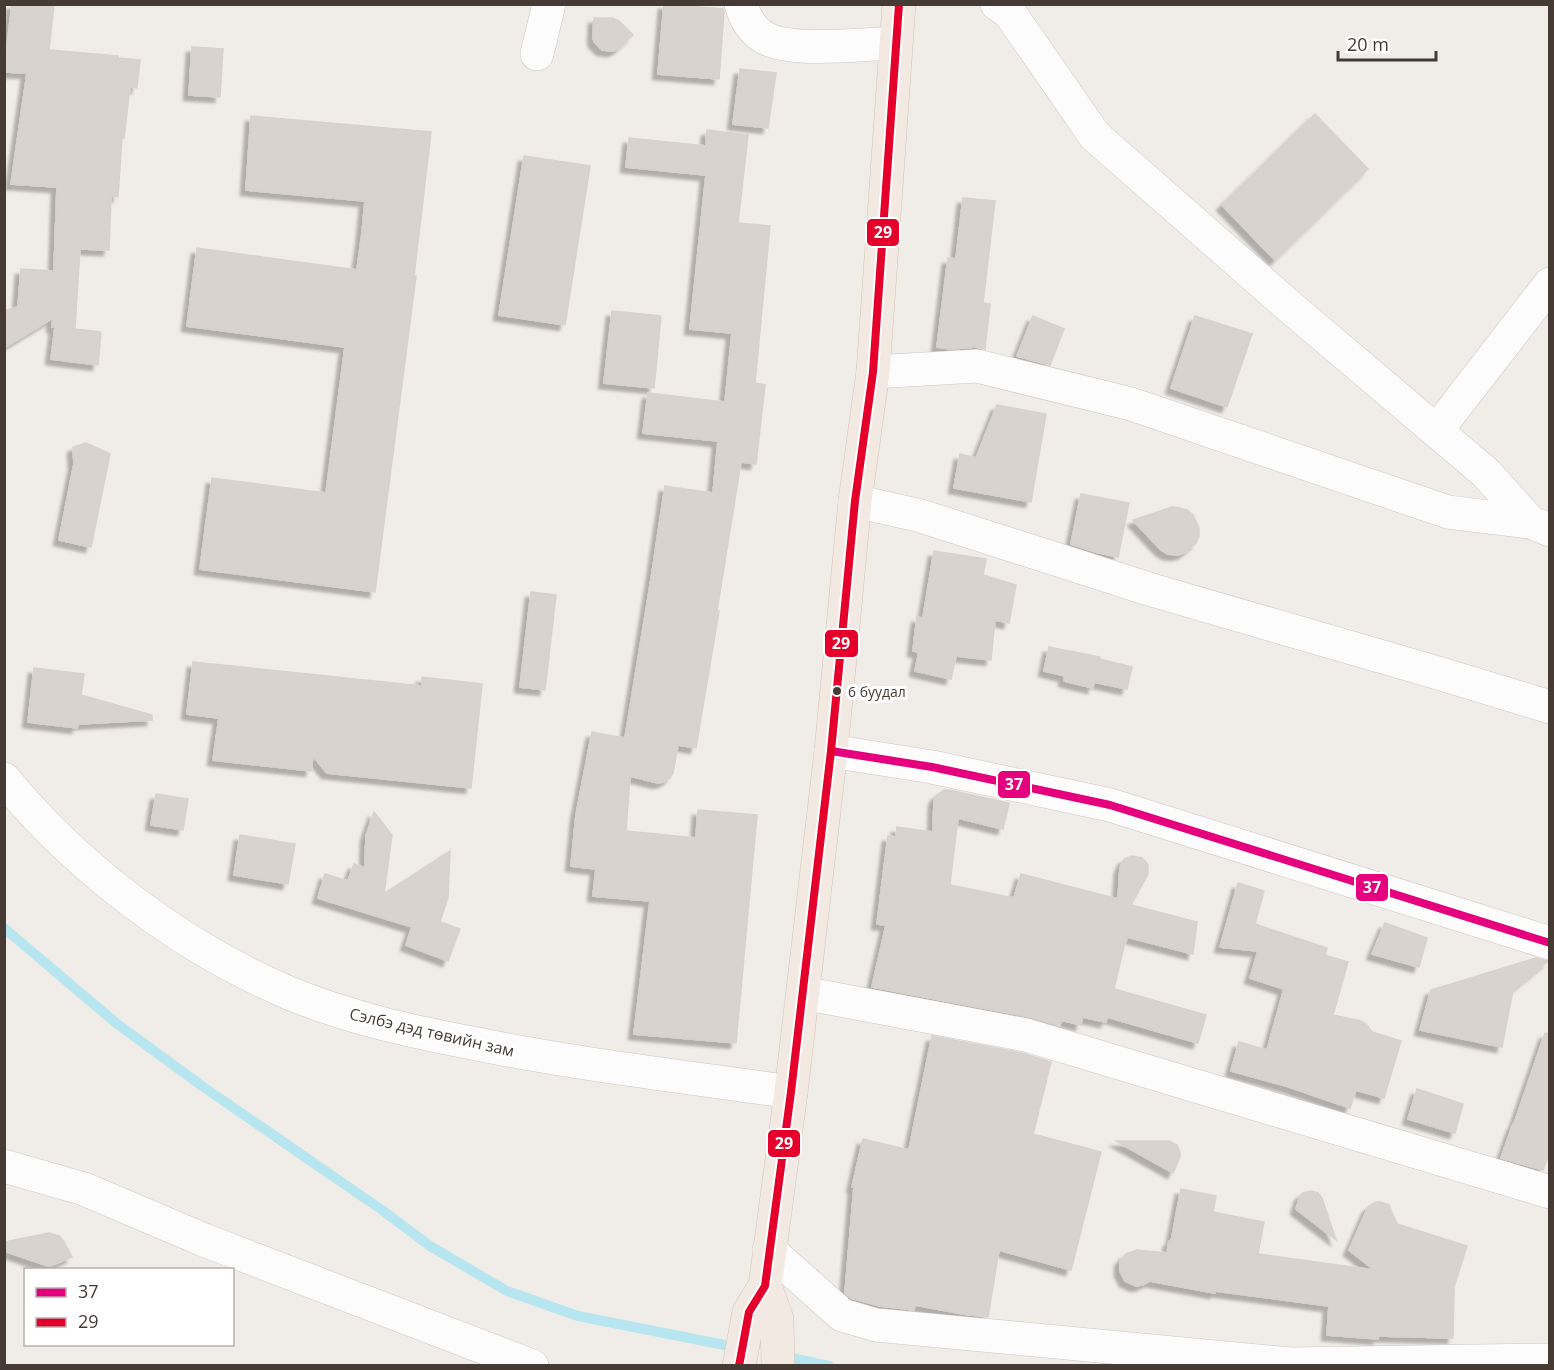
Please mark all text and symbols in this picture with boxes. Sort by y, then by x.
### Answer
scale bar [1338,24,1436,62]
text: 20 m [1347,32,1389,56]
line badge: 29 [866,218,900,247]
text: 29 [874,221,892,243]
line badge: 29 [824,629,859,658]
text: 29 [832,632,850,654]
place label: 6 буудал [848,682,906,701]
marker: 6 буудал [831,685,843,697]
line badge: 37 [997,770,1031,799]
text: 37 [1005,773,1023,795]
line badge: 37 [1355,873,1389,902]
text: 37 [1363,876,1381,898]
street label: Сэлбэ дэд төвийн зам [347,1002,517,1062]
line badge: 29 [767,1129,801,1158]
text: 29 [775,1132,793,1154]
legend [24,1268,234,1346]
text: 37 [78,1279,99,1303]
text: 29 [78,1309,99,1333]

